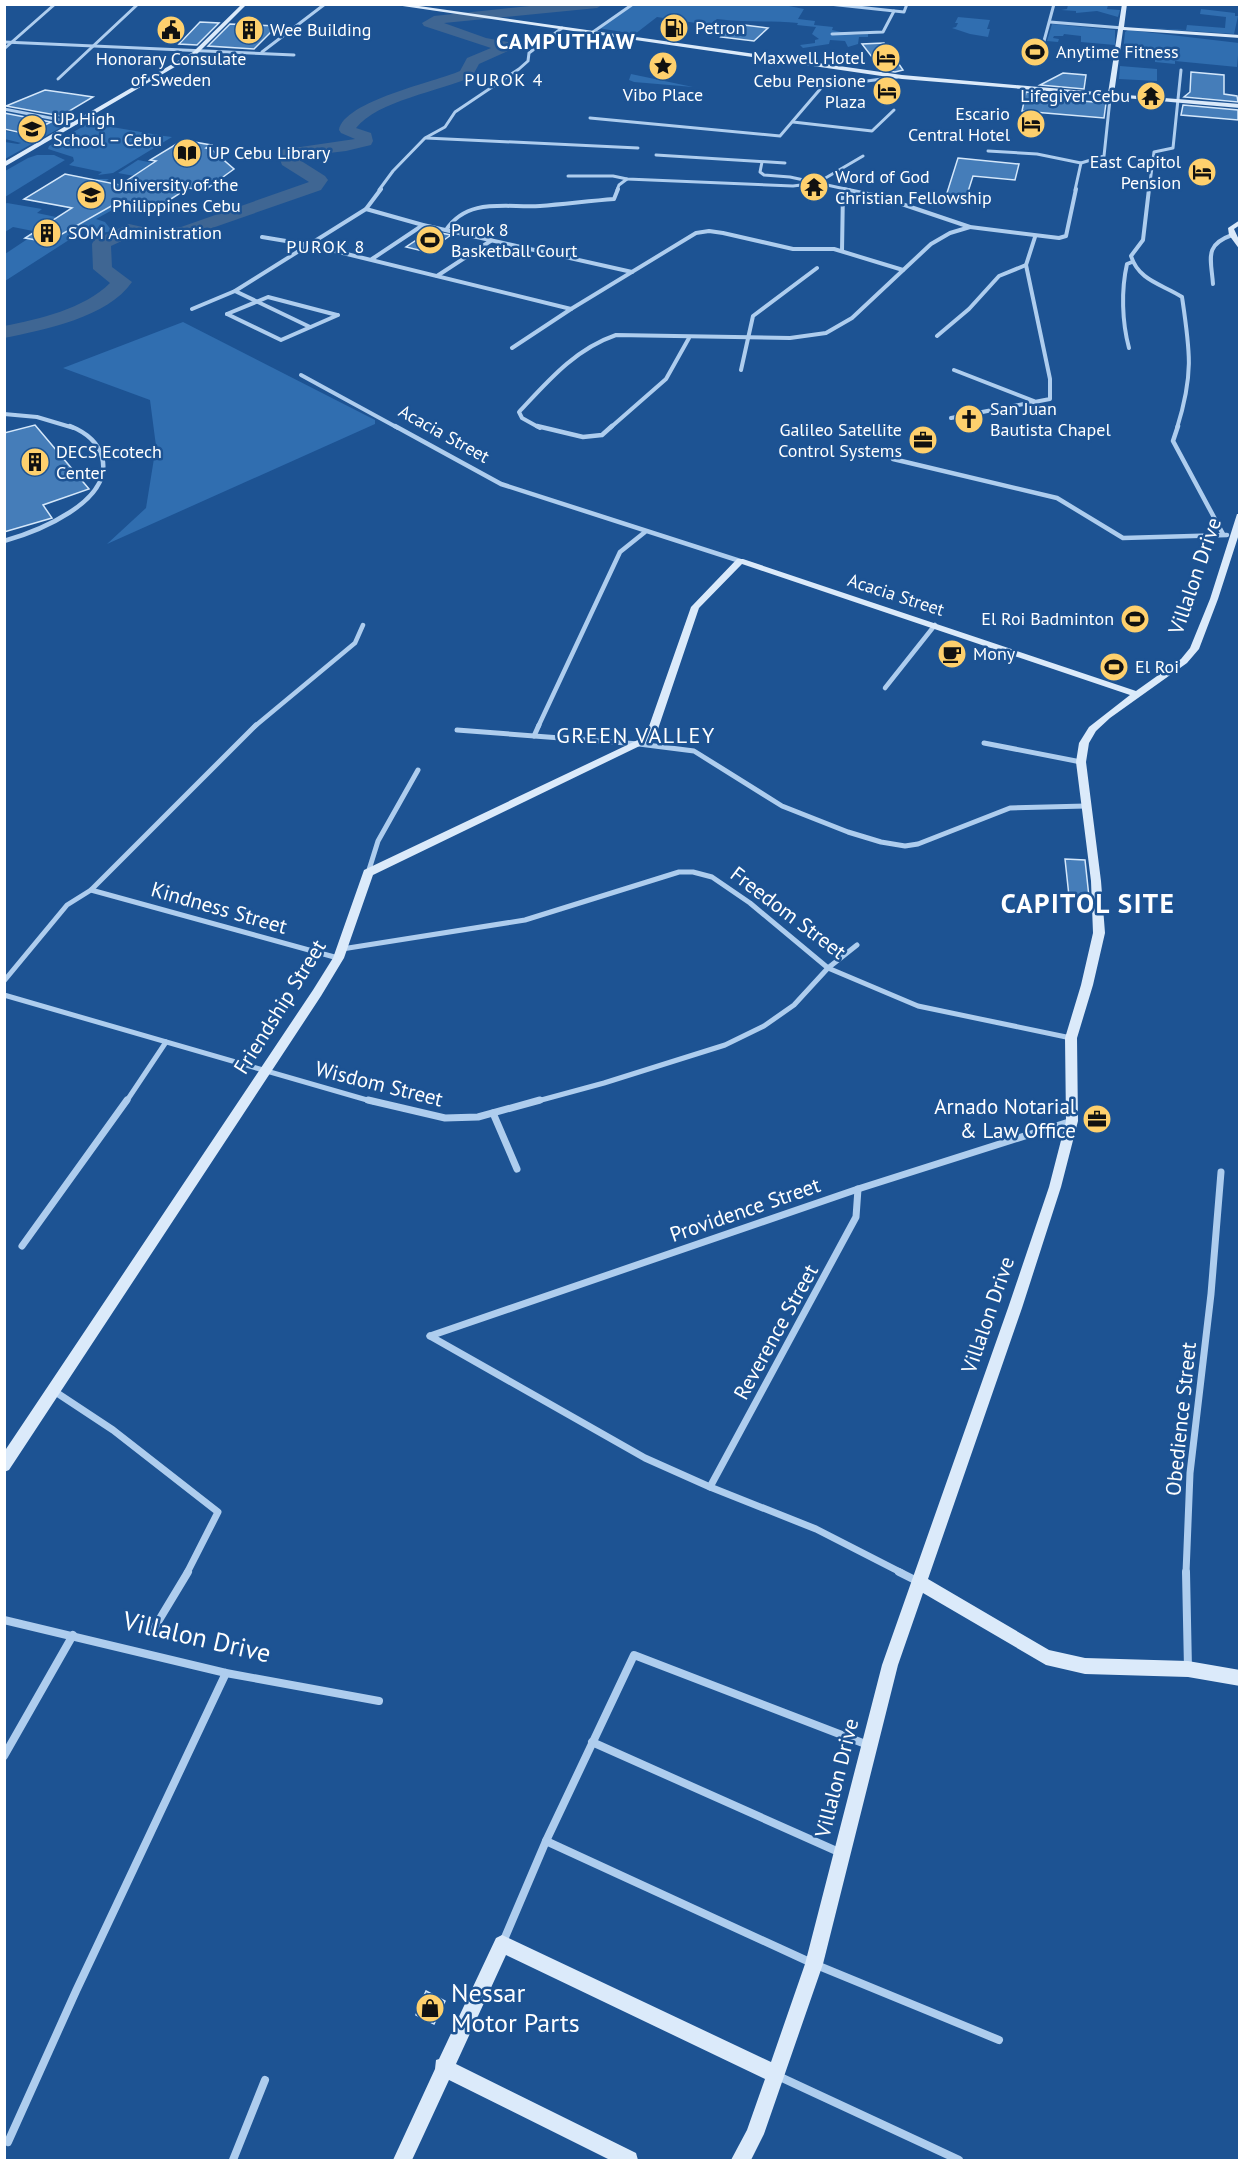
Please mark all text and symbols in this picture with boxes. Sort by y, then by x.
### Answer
fuel station icon: Petron [658,12,690,44]
public building icon: Honorary Consulate of Sweden [155,14,187,46]
building icon: Wee Building [233,14,265,46]
place label: Petron [695,16,745,39]
place label: Wee Building [270,18,371,41]
district label: CAMPUTHAW [496,27,636,55]
sports icon: Anytime Fitness [1019,36,1051,68]
place label: Anytime Fitness [1056,40,1179,63]
hotel icon: Maxwell Hotel [870,42,902,74]
place label: Maxwell Hotel [753,46,866,69]
place label: Honorary Consulate of Sweden [96,47,246,91]
place icon: Vibo Place [647,50,679,82]
district label: PUROK 4 [464,68,544,91]
place label: Cebu Pensione Plaza [754,69,866,113]
hotel icon: Cebu Pensione Plaza [871,75,903,107]
temple icon: Lifegiver Cebu [1135,80,1167,112]
place label: Vibo Place [622,83,703,106]
place label: Lifegiver Cebu [1020,84,1130,107]
place label: Escario Central Hotel [908,102,1011,146]
place label: UP High School – Cebu [53,107,162,151]
hotel icon: Escario Central Hotel [1015,108,1047,140]
school or university icon: UP High School – Cebu [16,113,48,145]
library icon: UP Cebu Library [171,137,203,169]
place label: UP Cebu Library [208,141,331,164]
place label: East Capitol Pension [1090,150,1182,194]
hotel icon: East Capitol Pension [1186,156,1218,188]
place label: Word of God Christian Fellowship [835,165,992,209]
temple icon: Word of God Christian Fellowship [798,171,830,203]
place label: University of the Philippines Cebu [112,173,241,217]
school or university icon: University of the Philippines Cebu [75,179,107,211]
building icon: SOM Administration [31,217,63,249]
place label: Purok 8 Basketball Court [451,218,577,262]
place label: SOM Administration [68,221,222,244]
sports icon: Purok 8 Basketball Court [414,224,446,256]
district label: PUROK 8 [286,235,366,258]
place label: San Juan Bautista Chapel [990,397,1111,441]
street label: Acacia Street [395,399,494,468]
church icon: San Juan Bautista Chapel [953,403,985,435]
place label: Galileo Satellite Control Systems [778,418,902,462]
office icon: Galileo Satellite Control Systems [907,424,939,456]
place label: DECS Ecotech Center [56,440,162,484]
building icon: DECS Ecotech Center [19,446,51,478]
street label: Villalon Drive [1162,514,1227,639]
street label: Acacia Street [845,568,947,621]
sports icon: El Roi Badminton [1119,603,1151,635]
place label: El Roi Badminton [981,607,1114,630]
cafe icon: Mony [936,638,968,670]
place label: Mony [973,642,1016,665]
sports icon: El Roi [1098,651,1130,683]
place label: El Roi [1135,655,1179,678]
district label: GREEN VALLEY [556,721,716,749]
street label: Freedom Street [725,860,852,965]
street label: Kindness Street [148,875,290,940]
district label: CAPITOL SITE [1001,886,1175,920]
street label: Friendship Street [227,934,332,1079]
street label: Wisdom Street [312,1055,446,1112]
place label: Arnado Notarial & Law Office [934,1093,1076,1144]
office icon: Arnado Notarial & Law Office [1081,1103,1113,1135]
street label: Providence Street [666,1171,824,1248]
street label: Villalon Drive [955,1253,1020,1378]
street label: Reverence Street [727,1259,824,1404]
street label: Obedience Street [1159,1341,1202,1497]
street label: Villalon Drive [119,1603,274,1670]
street label: Villalon Drive [808,1716,864,1841]
place label: Nessar Motor Parts [451,1976,580,2039]
shop icon: Nessar Motor Parts [414,1992,446,2024]

